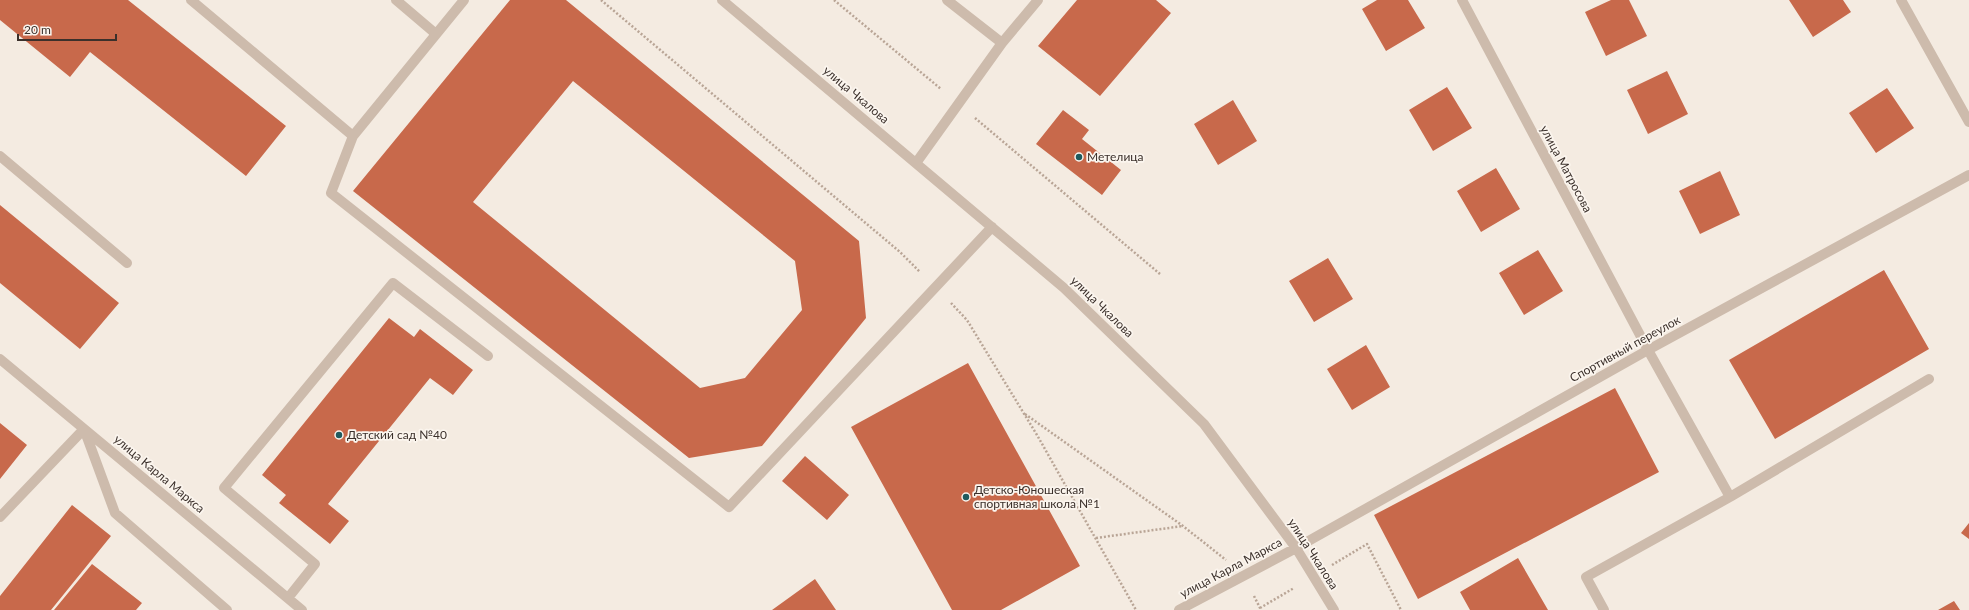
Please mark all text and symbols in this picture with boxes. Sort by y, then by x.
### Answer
scale bar [18,16,116,42]
text: 20 m [24,22,51,37]
street label: улица Чкалова [820,63,892,127]
street label: улица Матросова [1537,123,1596,215]
place label: Метелица [1087,149,1144,164]
marker: Метелица [1074,152,1084,162]
street label: улица Чкалова [1068,273,1137,340]
street label: Спортивный переулок [1567,312,1683,385]
place label: Детский сад №40 [347,427,447,442]
marker: Детский сад №40 [334,430,344,440]
street label: улица Карла Маркса [111,431,208,516]
place label: Детско-Юношеская спортивная школа №1 [974,482,1100,511]
marker: Детско-Юношеская спортивная школа №1 [961,492,971,502]
street label: улица Чкалова [1285,515,1342,592]
street label: улица Карла Маркса [1177,534,1285,601]

